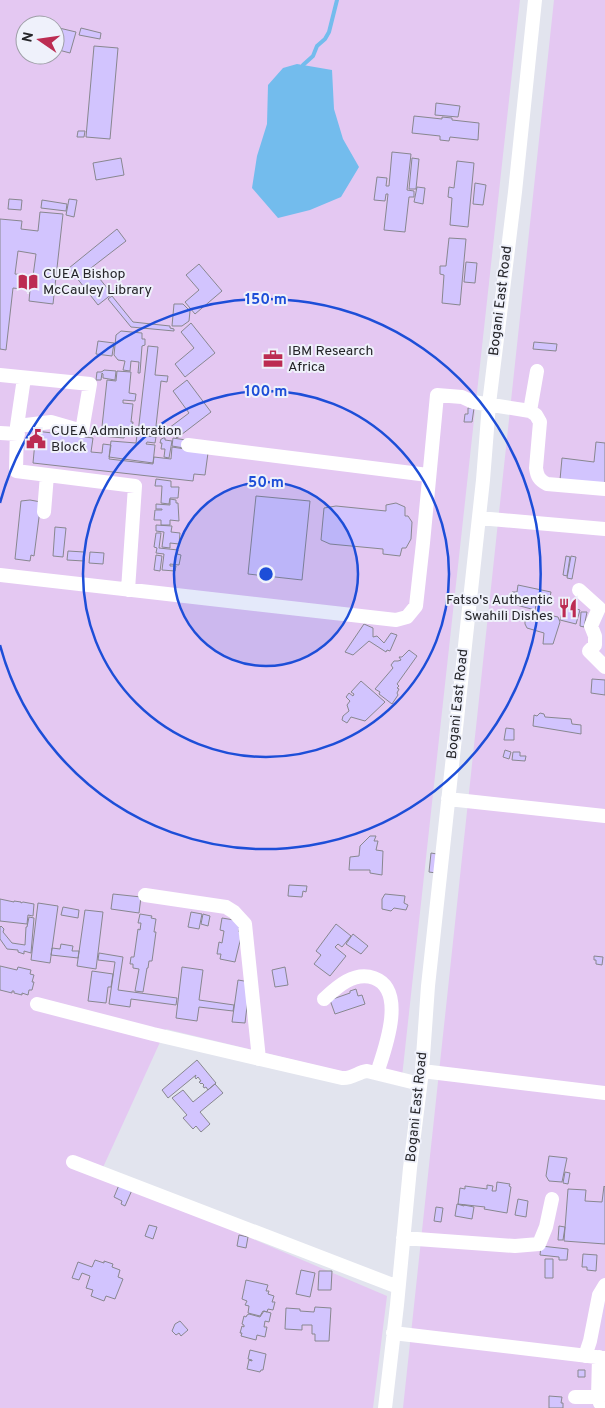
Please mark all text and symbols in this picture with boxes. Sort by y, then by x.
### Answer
north arrow [15,15,65,65]
text: N [19,31,38,44]
street label: Bogani East Road [486,245,516,357]
place label: CUEA Bishop McCauley Library [43,266,152,299]
library icon: CUEA Bishop McCauley Library [17,271,39,293]
text: 150 m [245,291,287,310]
place label: IBM Research Africa [288,343,373,376]
office icon: IBM Research Africa [262,348,284,370]
text: 100 m [245,383,287,402]
place label: CUEA Administration Block [51,423,182,456]
public building icon: CUEA Administration Block [25,428,47,450]
text: 50 m [248,474,284,493]
centre of rings [257,565,275,583]
place label: Fatso's Authentic Swahili Dishes [446,592,553,625]
restaurant icon: Fatso's Authentic Swahili Dishes [557,597,579,619]
street label: Bogani East Road [444,648,472,760]
street label: Bogani East Road [403,1051,431,1163]

